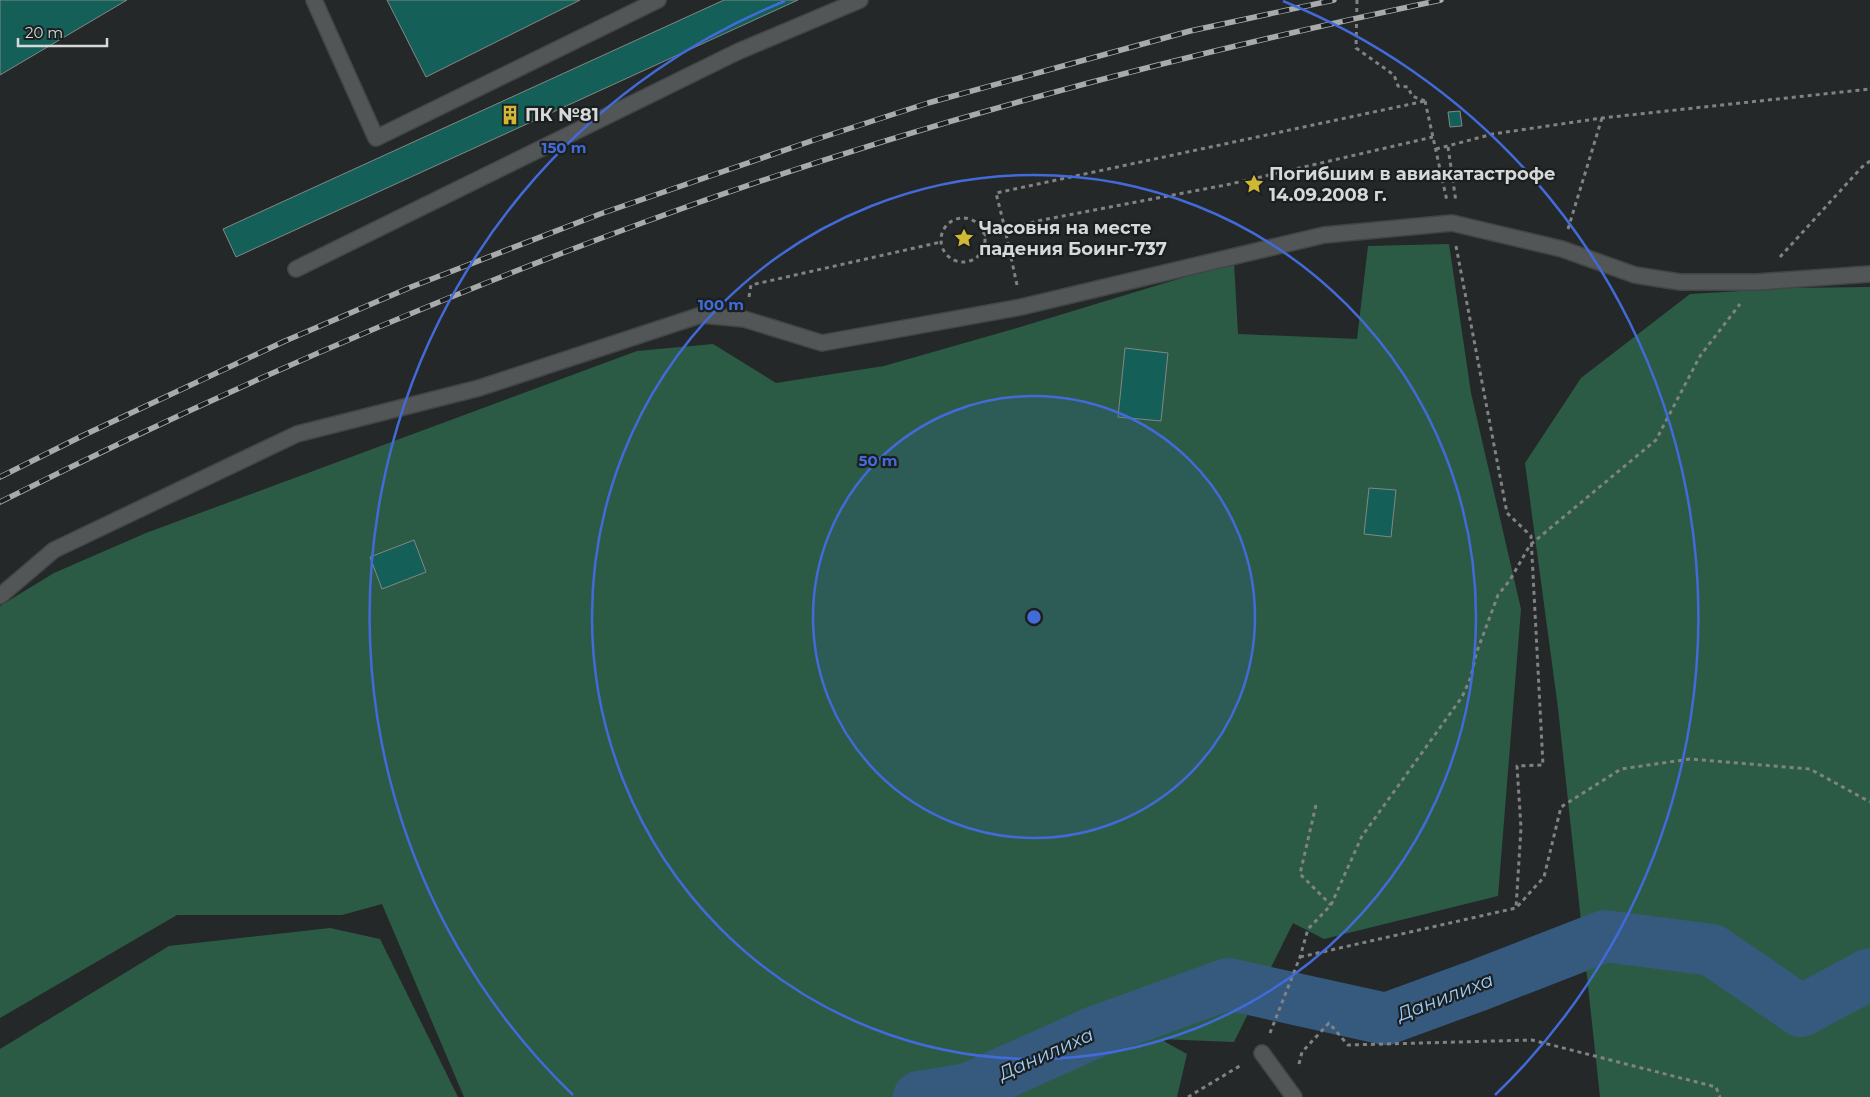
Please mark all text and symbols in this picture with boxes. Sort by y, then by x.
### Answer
scale bar [18,15,106,47]
text: 20 m [25,23,63,42]
building icon: ПК №81 [499,104,521,126]
place label: ПК №81 [525,104,599,126]
text: 150 m [542,138,586,157]
place label: Погибшим в авиакатастрофе 14.09.2008 г. [1269,163,1556,206]
place icon: Погибшим в авиакатастрофе 14.09.2008 г. [1243,173,1265,195]
place label: Часовня на месте падения Боинг-737 [979,217,1167,260]
place icon: Часовня на месте падения Боинг-737 [953,227,975,249]
text: 100 m [698,295,744,314]
text: 50 m [858,451,898,470]
centre of rings [1025,608,1043,626]
water label: Данилиха [1392,968,1497,1027]
water label: Данилиха [993,1023,1097,1086]

